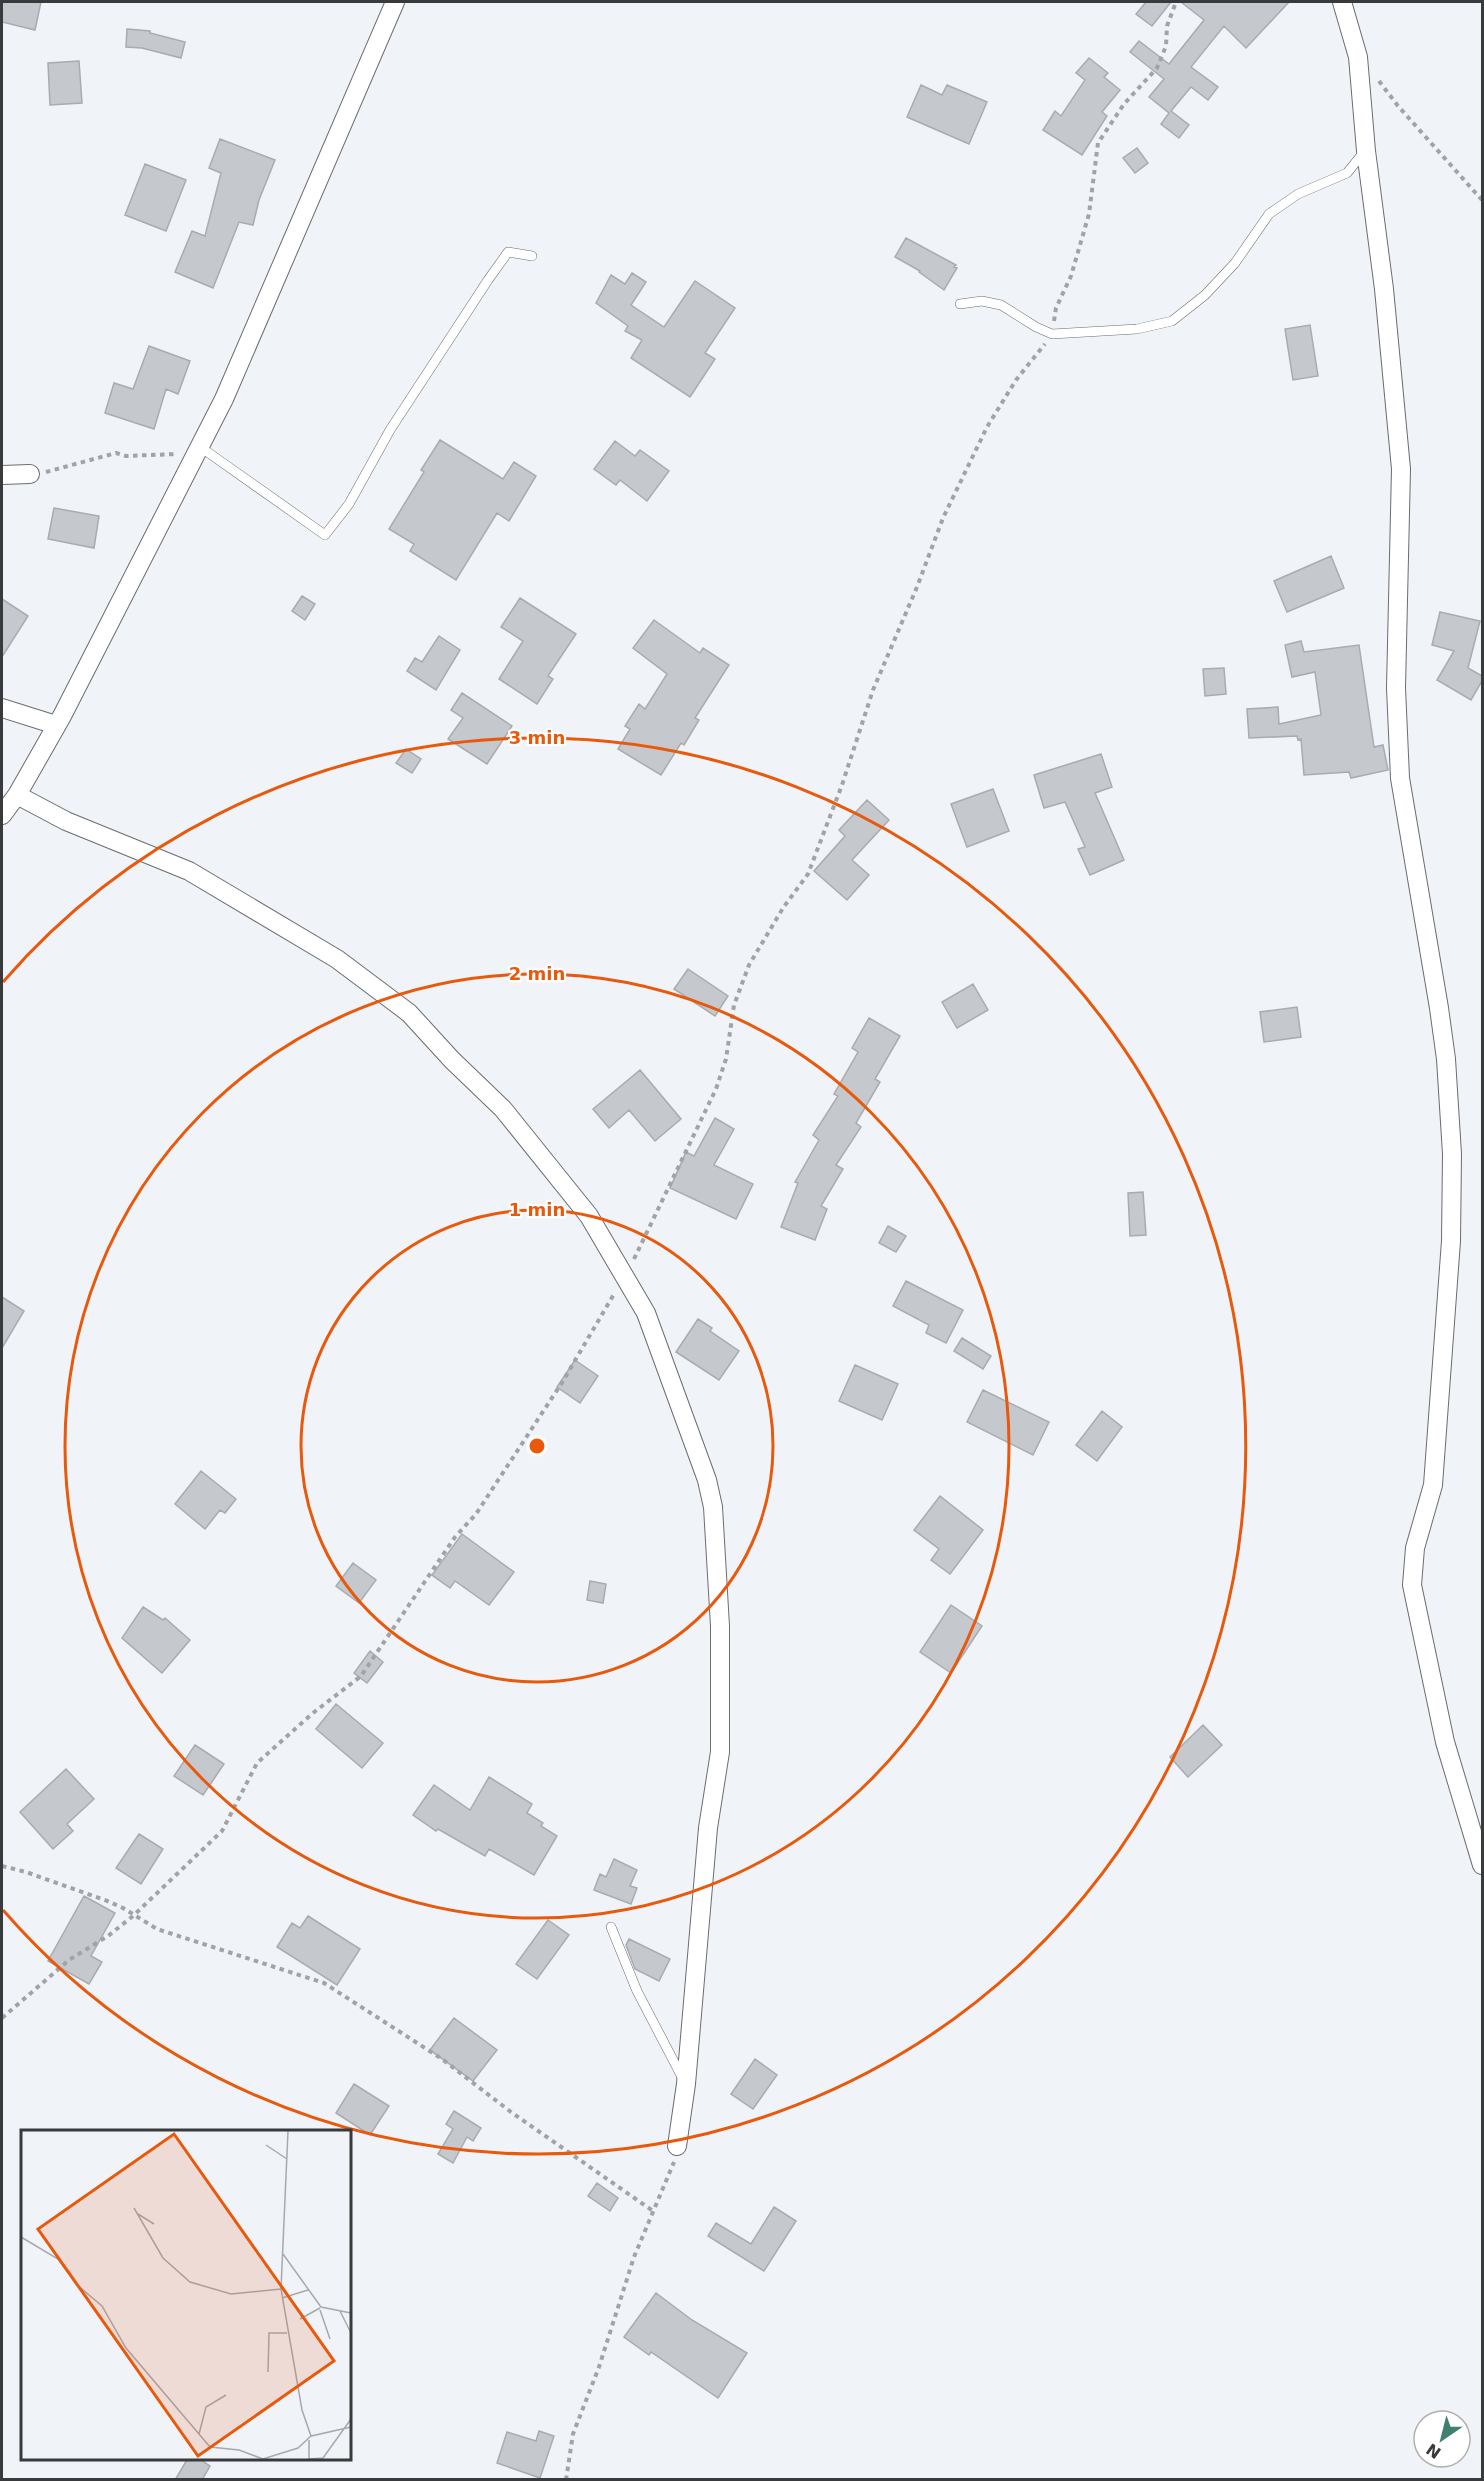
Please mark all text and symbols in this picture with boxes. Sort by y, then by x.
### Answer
text: 3 min [509,727,565,748]
text: 2 min [509,963,565,984]
text: 1 min [509,1199,565,1220]
centre of rings [527,1436,547,1456]
inset map [21,2130,351,2460]
north arrow [1412,2409,1472,2469]
text: N [1423,2439,1445,2462]

